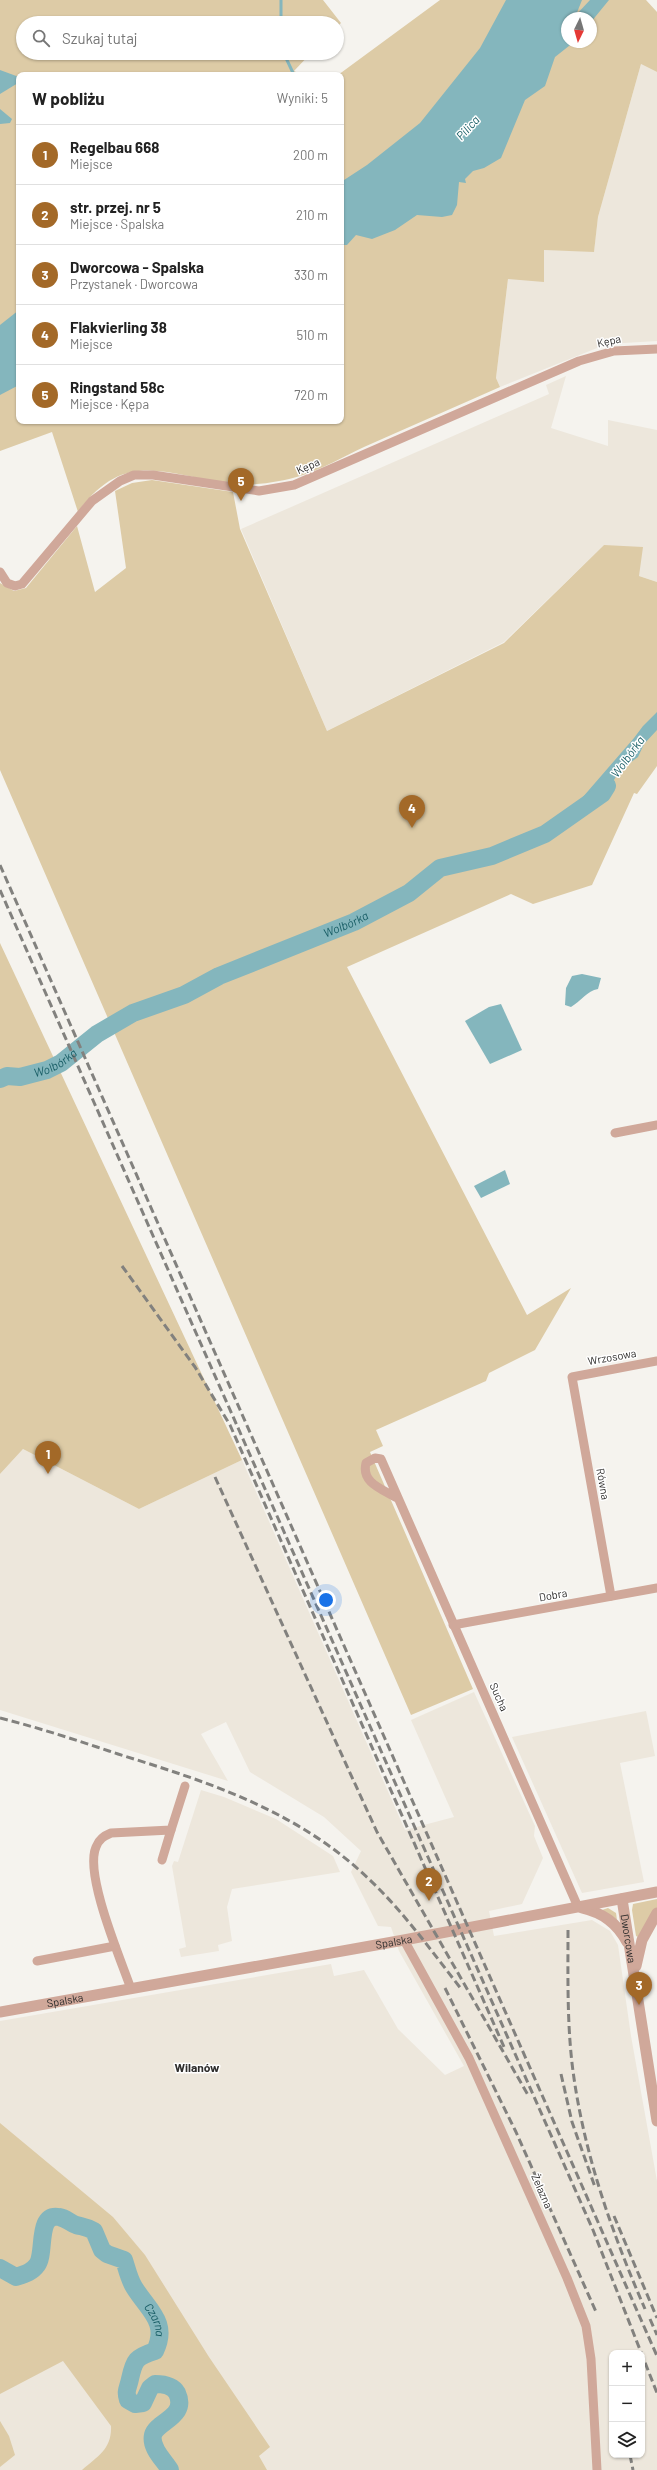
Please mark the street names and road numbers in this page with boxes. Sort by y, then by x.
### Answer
street label: Kępa [596,332,622,349]
street label: Kępa [294,455,321,476]
street label: Wrzosowa [587,1346,637,1367]
street label: Równa [594,1467,613,1501]
street label: Dobra [538,1586,568,1603]
street label: Sucha [488,1681,511,1713]
street label: Dworcowa [618,1913,639,1964]
street label: Spalska [374,1932,413,1951]
street label: Spalska [46,1990,84,2010]
street label: Żelazna [529,2171,557,2210]

